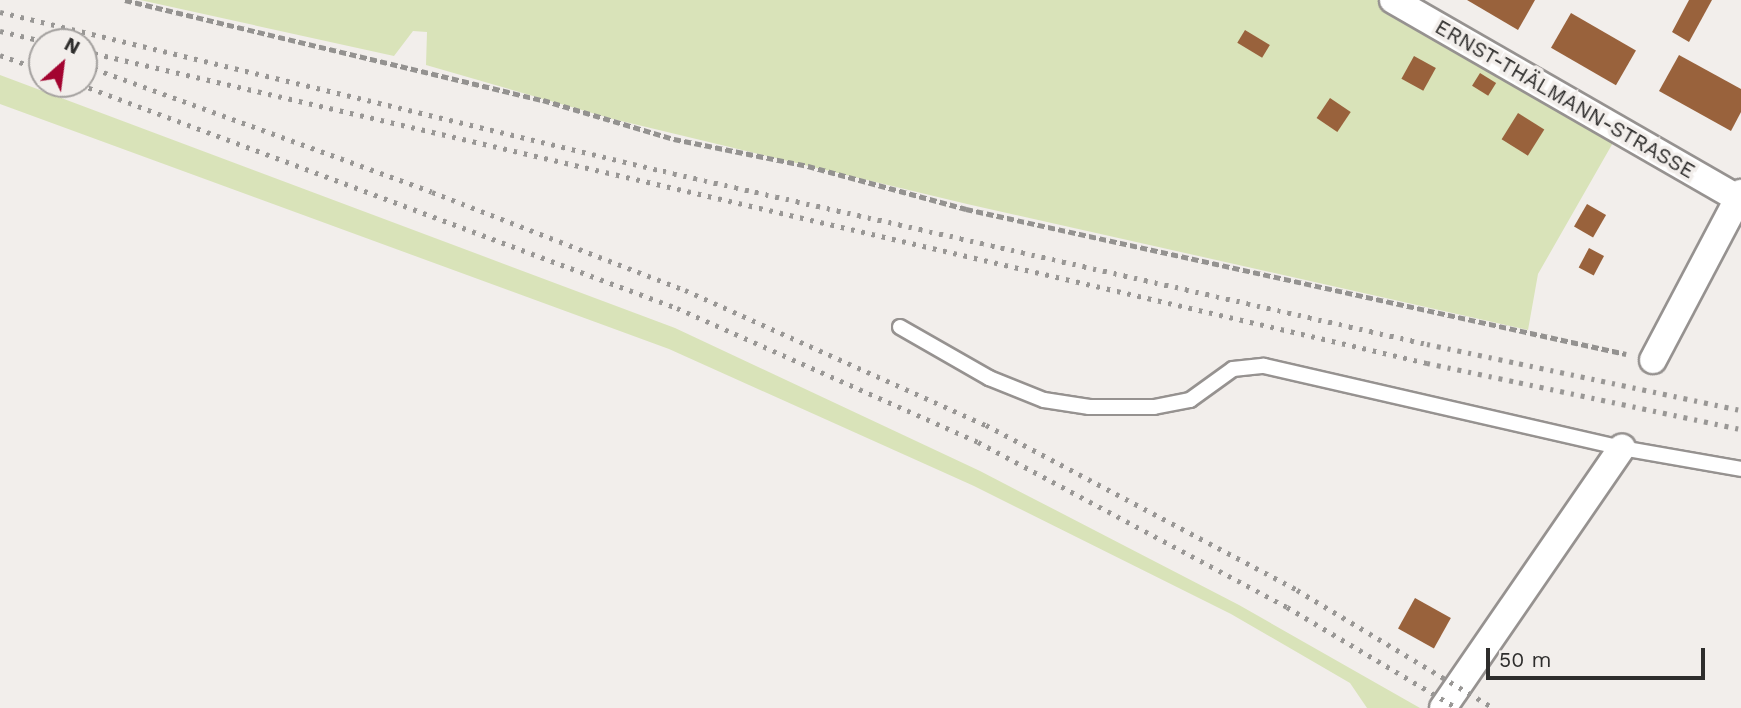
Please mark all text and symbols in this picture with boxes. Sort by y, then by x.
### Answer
street label: ERNST-THÄLMANN-STRASSE [1431,14,1699,184]
north arrow [28,28,98,98]
text: N [61,32,84,59]
scale bar [1489,634,1708,678]
text: 50 m [1499,647,1551,672]

